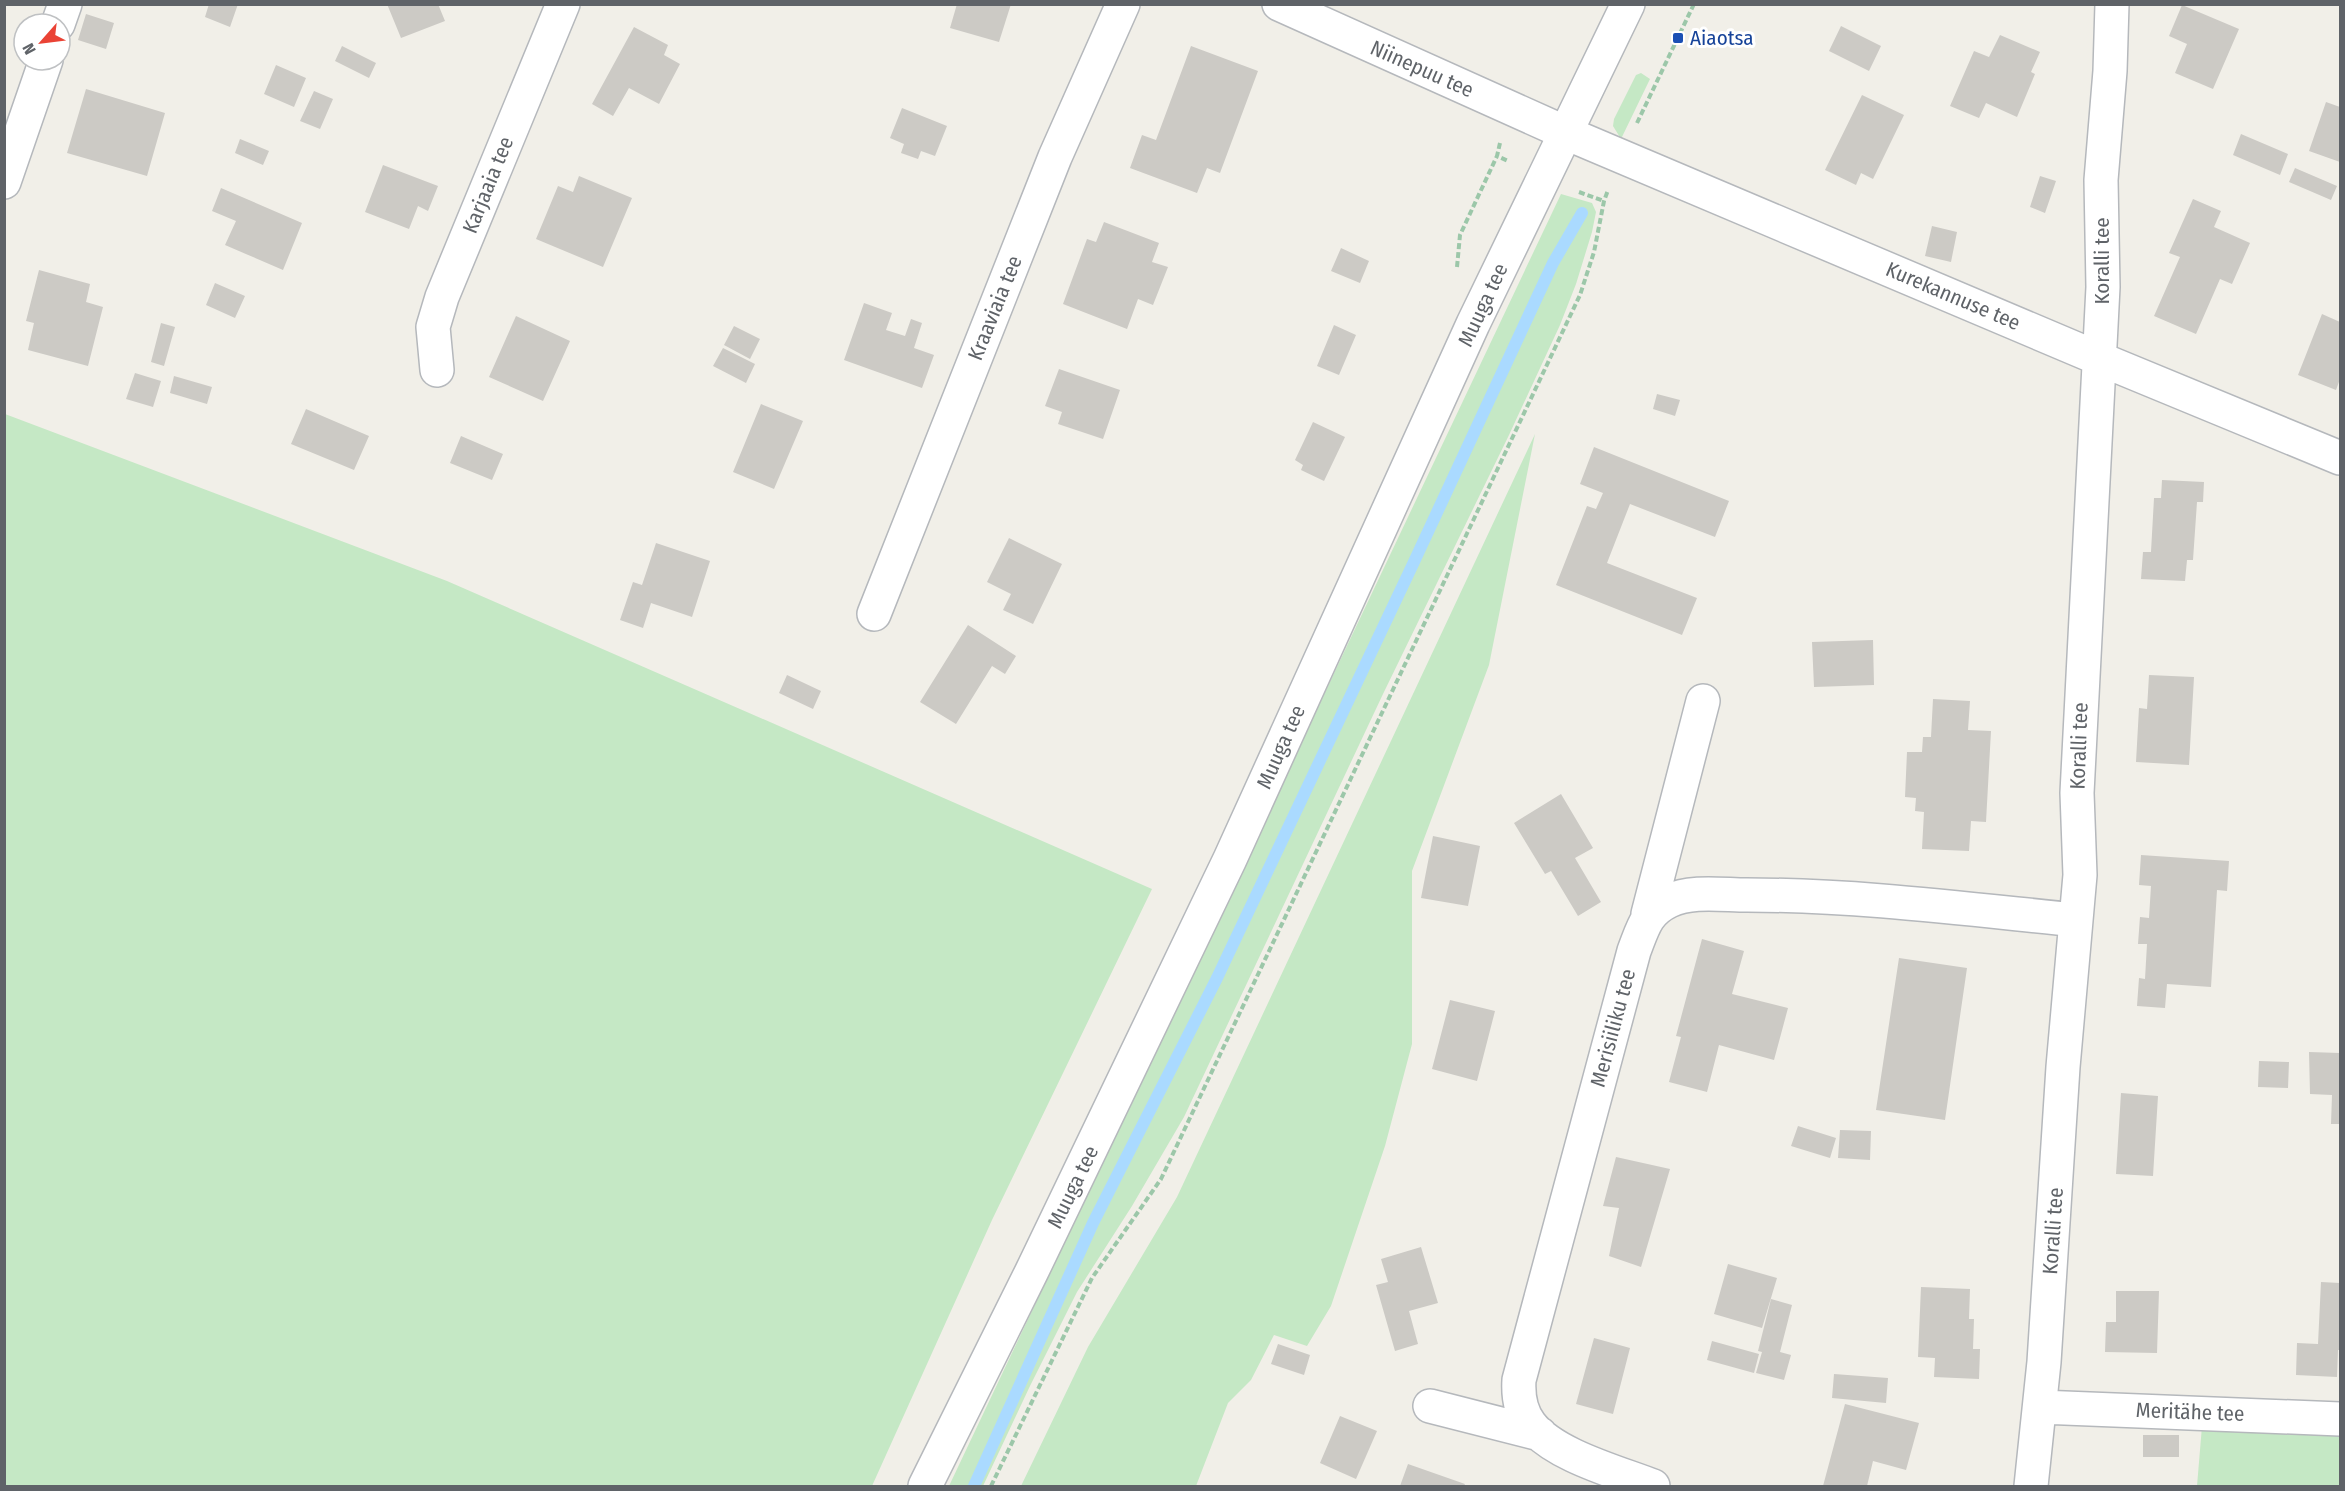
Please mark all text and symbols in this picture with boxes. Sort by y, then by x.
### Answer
north arrow [12,12,72,72]
place label: Aiaotsa [1690,25,1754,51]
marker: Aiaotsa [1671,31,1685,45]
street label: Niinepuu tee [1366,35,1478,103]
text: N [19,40,40,58]
street label: Karjaaia tee [457,133,519,237]
street label: Koralli tee [2089,217,2115,305]
street label: Kraaviaia tee [962,252,1028,364]
street label: Kurekannuse tee [1882,256,2024,336]
street label: Muuga tee [1452,259,1514,351]
street label: Muuga tee [1251,701,1311,793]
street label: Koralli tee [2064,702,2094,790]
street label: Merisiiliku tee [1585,966,1641,1090]
street label: Muuga tee [1042,1141,1104,1233]
street label: Koralli tee [2037,1187,2069,1275]
street label: Meritähe tee [2135,1397,2245,1427]

